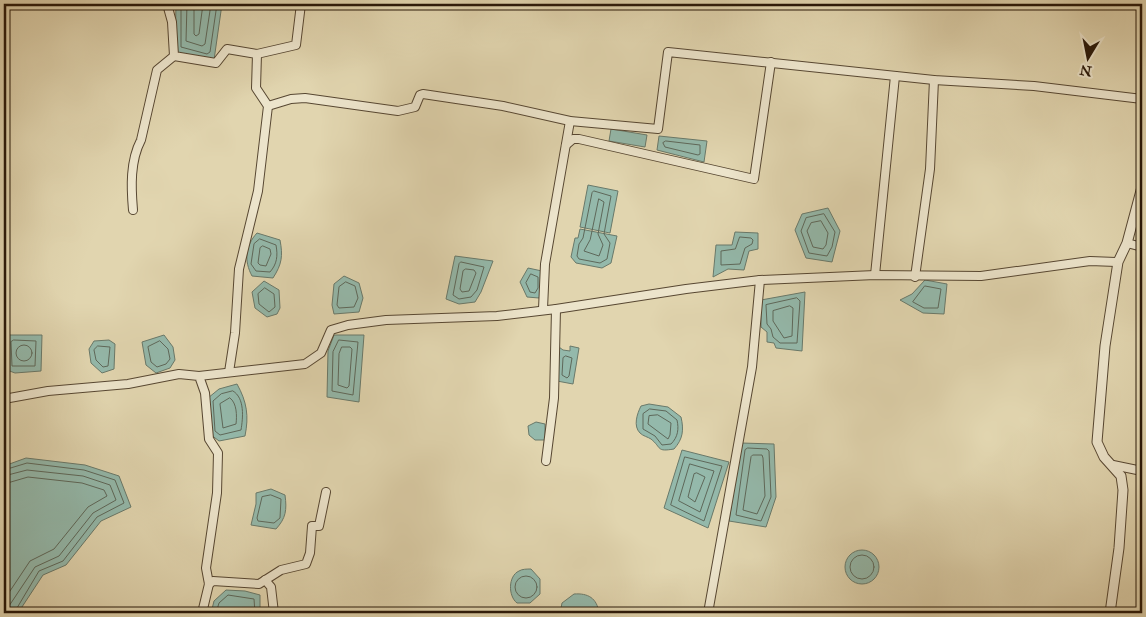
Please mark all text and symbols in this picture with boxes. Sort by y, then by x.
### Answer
north arrow [1064,32,1114,82]
text: N [1078,61,1093,80]

